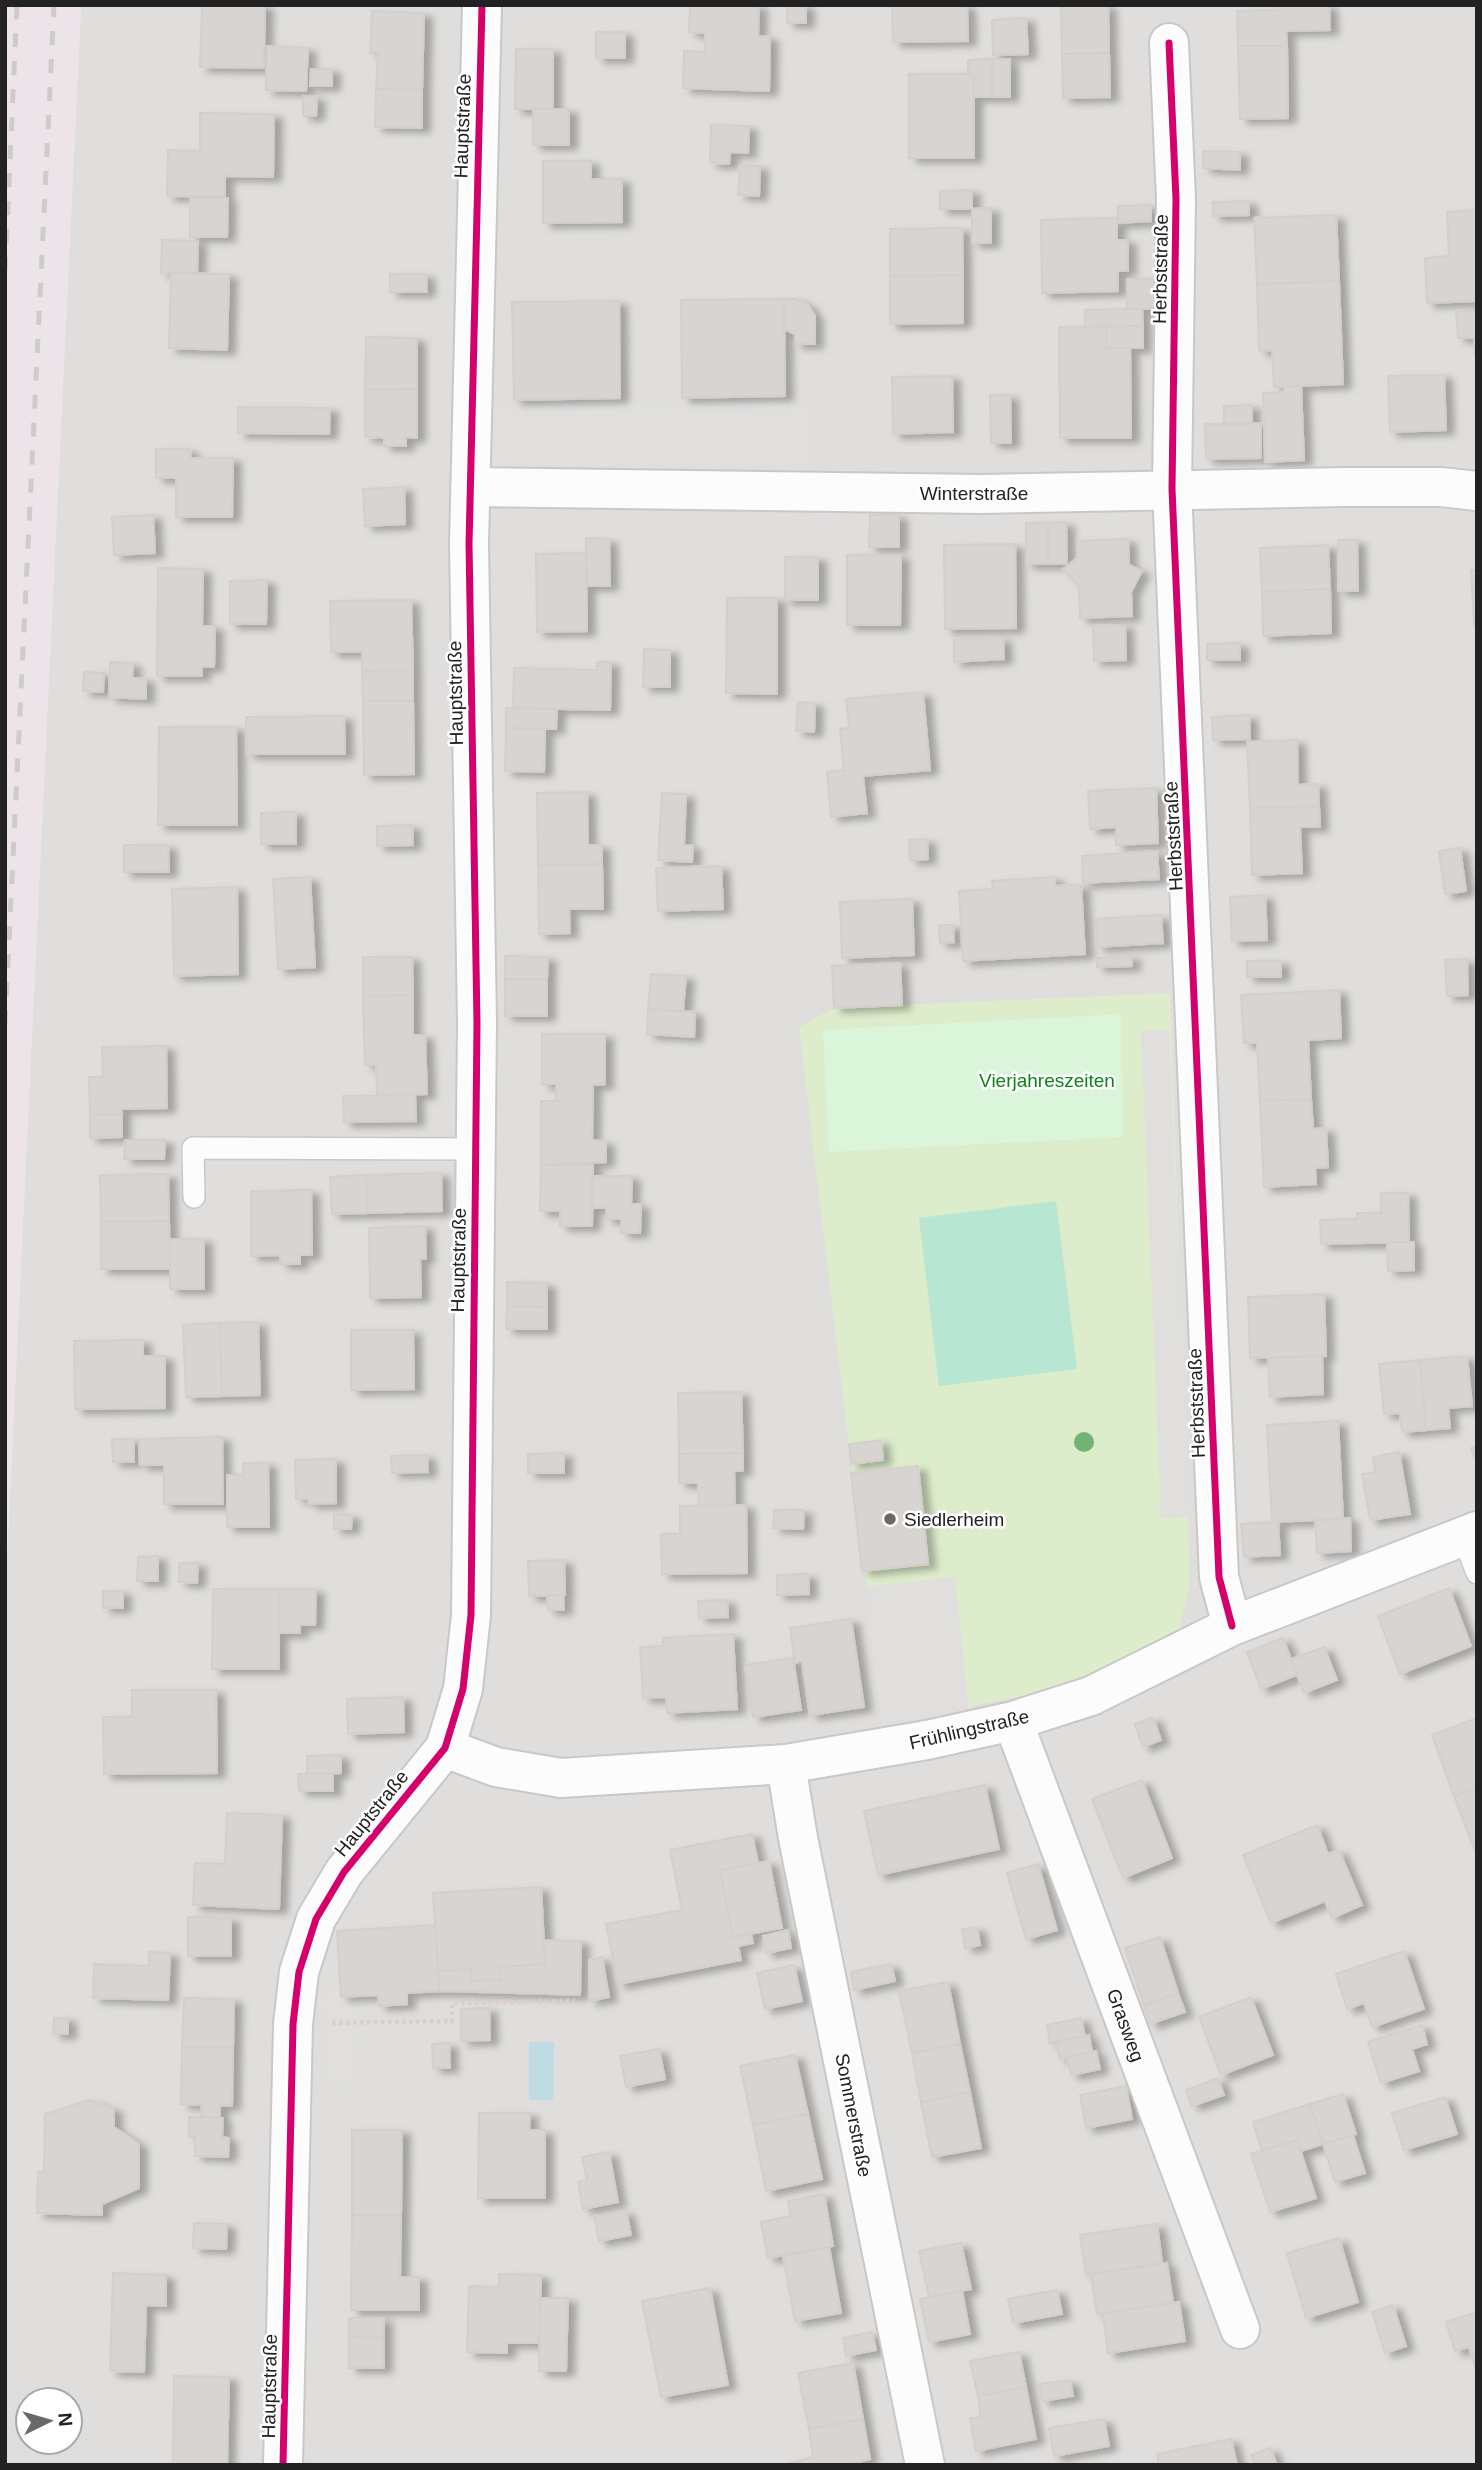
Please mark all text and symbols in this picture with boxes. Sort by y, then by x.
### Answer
street label: Hauptstraße [450,73,475,179]
street label: Herbststraße [1149,214,1172,324]
street label: Winterstraße [920,483,1028,504]
street label: Hauptstraße [444,641,467,745]
street label: Herbststraße [1160,781,1187,891]
park label: Vierjahreszeiten [979,1070,1115,1091]
street label: Hauptstraße [447,1208,470,1312]
street label: Herbststraße [1184,1348,1209,1458]
place label: Siedlerheim [904,1509,1004,1530]
marker: Siedlerheim [882,1511,898,1527]
street label: Frühlingstraße [907,1705,1031,1753]
street label: Hauptstraße [330,1766,412,1861]
street label: Grasweg [1103,1986,1148,2064]
street label: Sommerstraße [831,2051,876,2179]
street label: Hauptstraße [258,2334,281,2438]
north arrow [14,2386,84,2456]
text: N [54,2412,76,2427]

